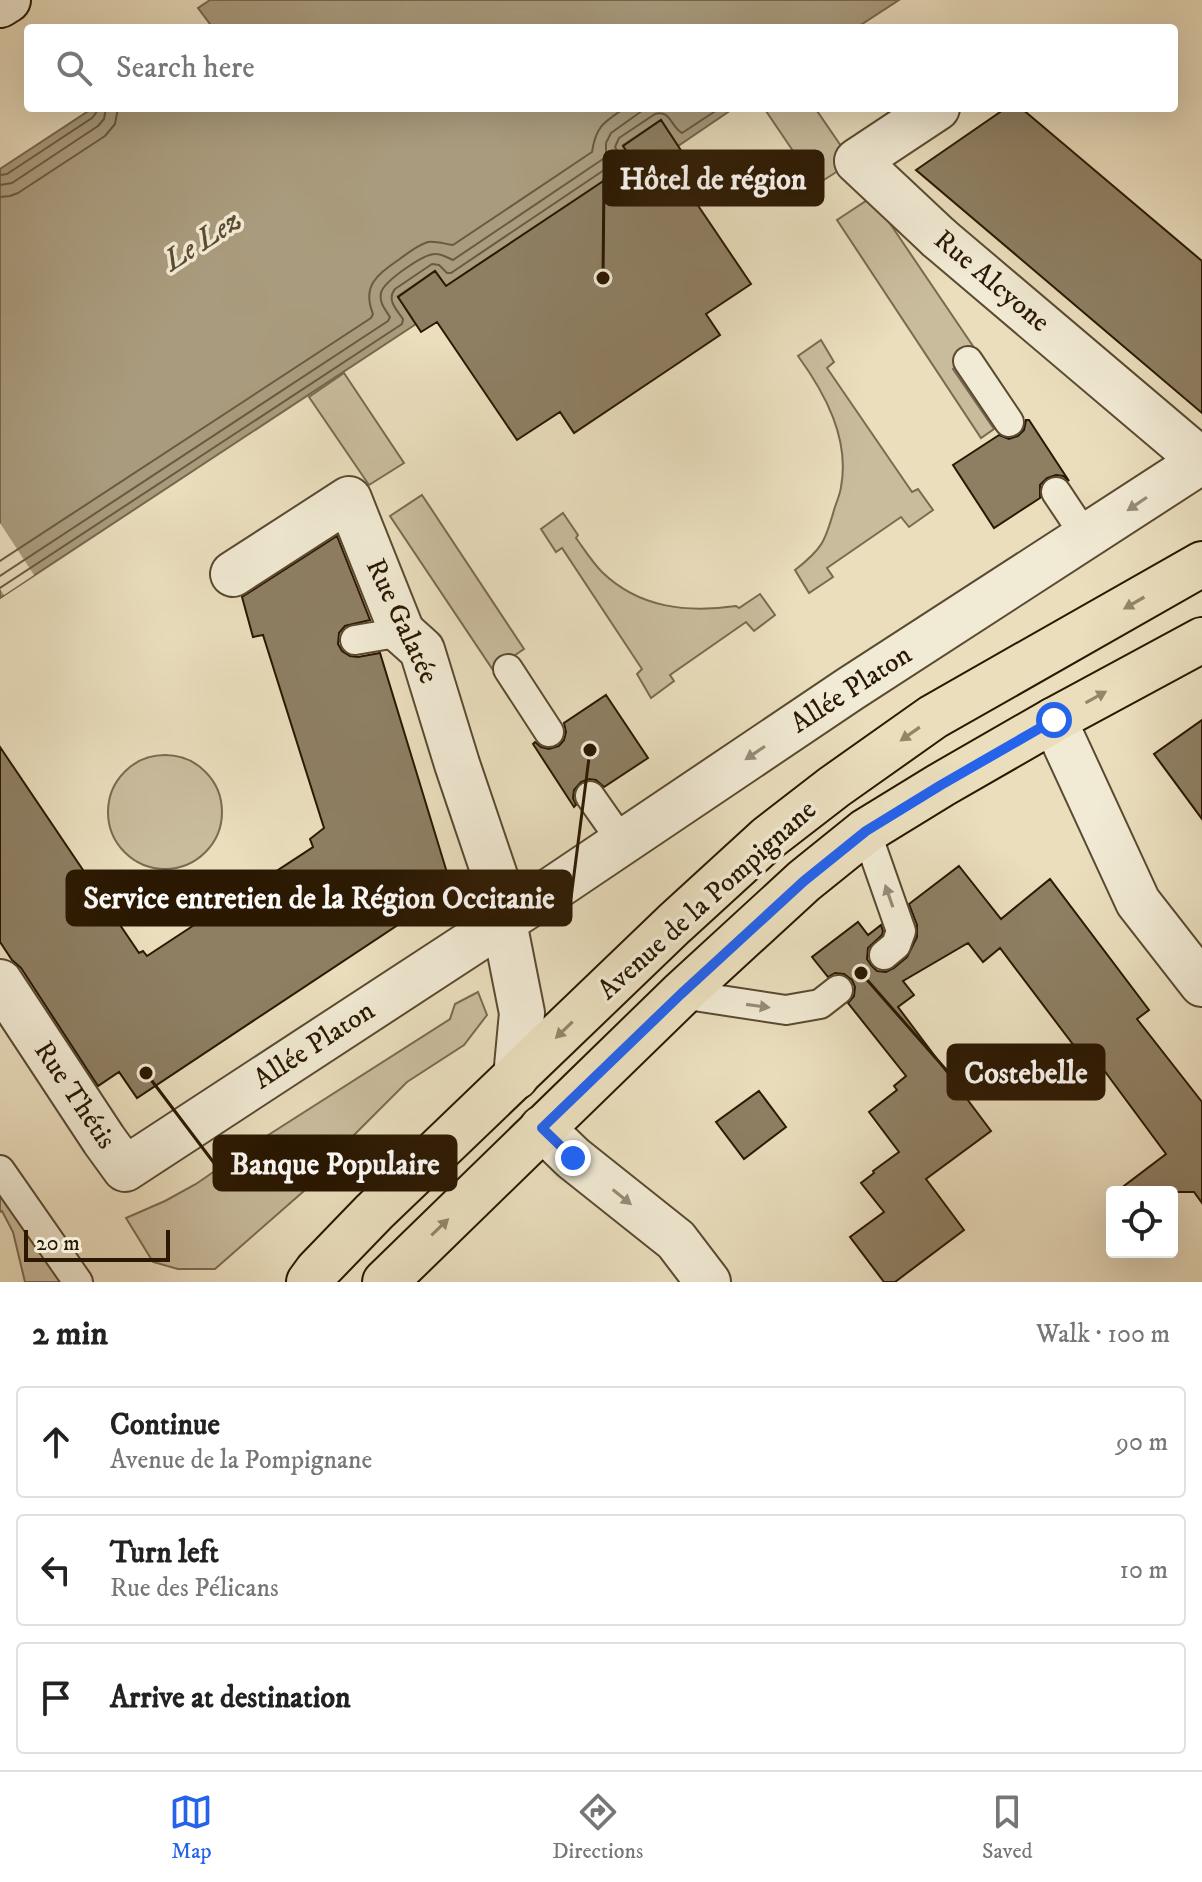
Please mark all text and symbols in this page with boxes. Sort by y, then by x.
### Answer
search box [24,24,1178,112]
icon: search [52,46,96,90]
text: Search here [116,50,255,87]
callout: Hôtel de région [604,151,823,205]
text: Hôtel de région [620,162,807,199]
water label: Le Lez [155,202,249,281]
street label: Rue Alcyone [927,222,1057,340]
one-way arrow [1126,496,1148,510]
street label: Rue Galatée [358,553,446,689]
one-way arrow [1123,596,1145,610]
street label: Allée Platon [784,637,918,741]
one-way arrow [1085,690,1107,704]
route start [1036,702,1072,738]
one-way arrow [899,725,920,741]
one-way arrow [745,745,766,760]
street label: Avenue de la Pompignane [590,792,824,1008]
callout: Service entretien de la Région Occitanie [67,871,571,925]
text: Service entretien de la Région Occitanie [83,881,555,918]
one-way arrow [883,884,895,908]
street label: Allée Platon [247,993,381,1097]
one-way arrow [746,1000,771,1013]
one-way arrow [555,1021,574,1039]
street label: Rue Thétis [26,1034,124,1156]
callout: Costebelle [948,1045,1104,1099]
text: Costebelle [964,1056,1088,1093]
callout: Banque Populaire [214,1136,456,1190]
route end [555,1140,591,1176]
text: Banque Populaire [230,1147,440,1184]
map controls [1106,1186,1178,1258]
button: locate [1106,1186,1178,1258]
one-way arrow [612,1188,632,1205]
one-way arrow [430,1218,449,1237]
scale bar [24,1226,170,1262]
text: 20 m [36,1230,80,1257]
text: 2 min [32,1313,108,1355]
text: Walk · 100 m [1036,1318,1170,1351]
text: Continue [110,1407,220,1444]
icon: ahead [34,1420,78,1464]
text: 90 m [1116,1426,1168,1459]
text: Avenue de la Pompignane [110,1444,372,1477]
text: Turn left [110,1535,219,1572]
icon: left [34,1548,78,1592]
text: 10 m [1119,1554,1168,1587]
text: Rue des Pélicans [110,1572,279,1605]
icon: arrive [34,1676,78,1720]
text: Arrive at destination [110,1680,351,1717]
tab: Map [169,1790,213,1865]
tab: Directions [552,1790,643,1865]
tab: Saved [982,1790,1033,1865]

